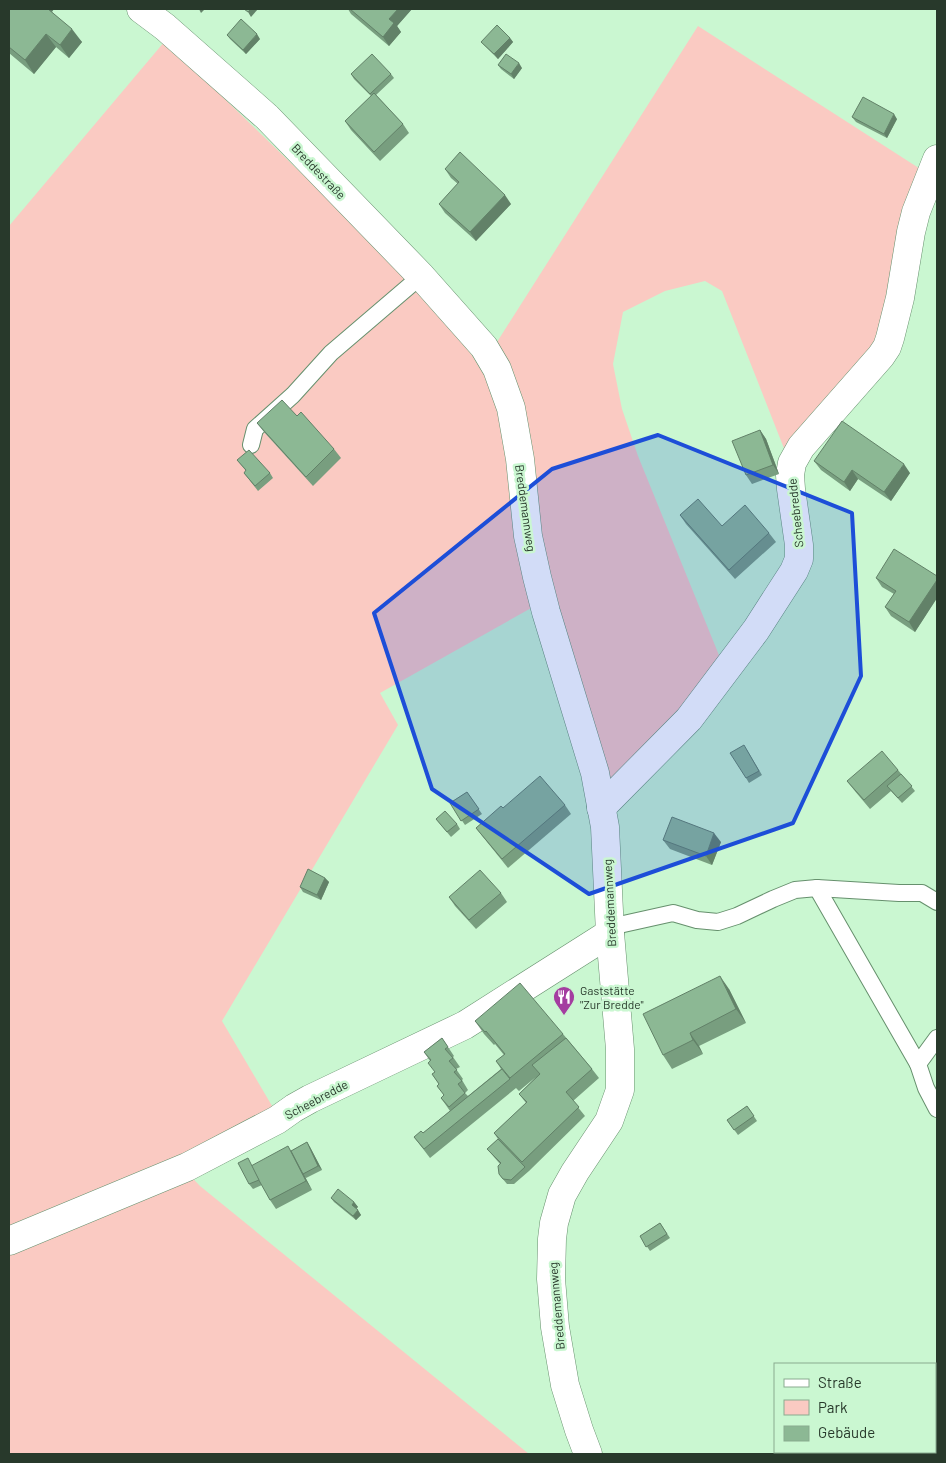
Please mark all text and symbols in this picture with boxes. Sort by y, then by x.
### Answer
street label: Breddestraße [289,140,349,202]
street label: Breddemannweg [513,464,539,552]
street label: Scheebredde [784,478,806,548]
street label: Breddemannweg [600,859,618,947]
place label: Gaststätte "Zur Bredde" [580,983,644,1011]
restaurant icon: Gaststätte "Zur Bredde" [552,985,576,1016]
street label: Scheebredde [282,1077,350,1121]
street label: Breddemannweg [545,1262,567,1350]
legend [774,1363,936,1453]
text: Straße [818,1373,862,1391]
text: Park [818,1398,848,1416]
text: Gebäude [818,1423,875,1441]

